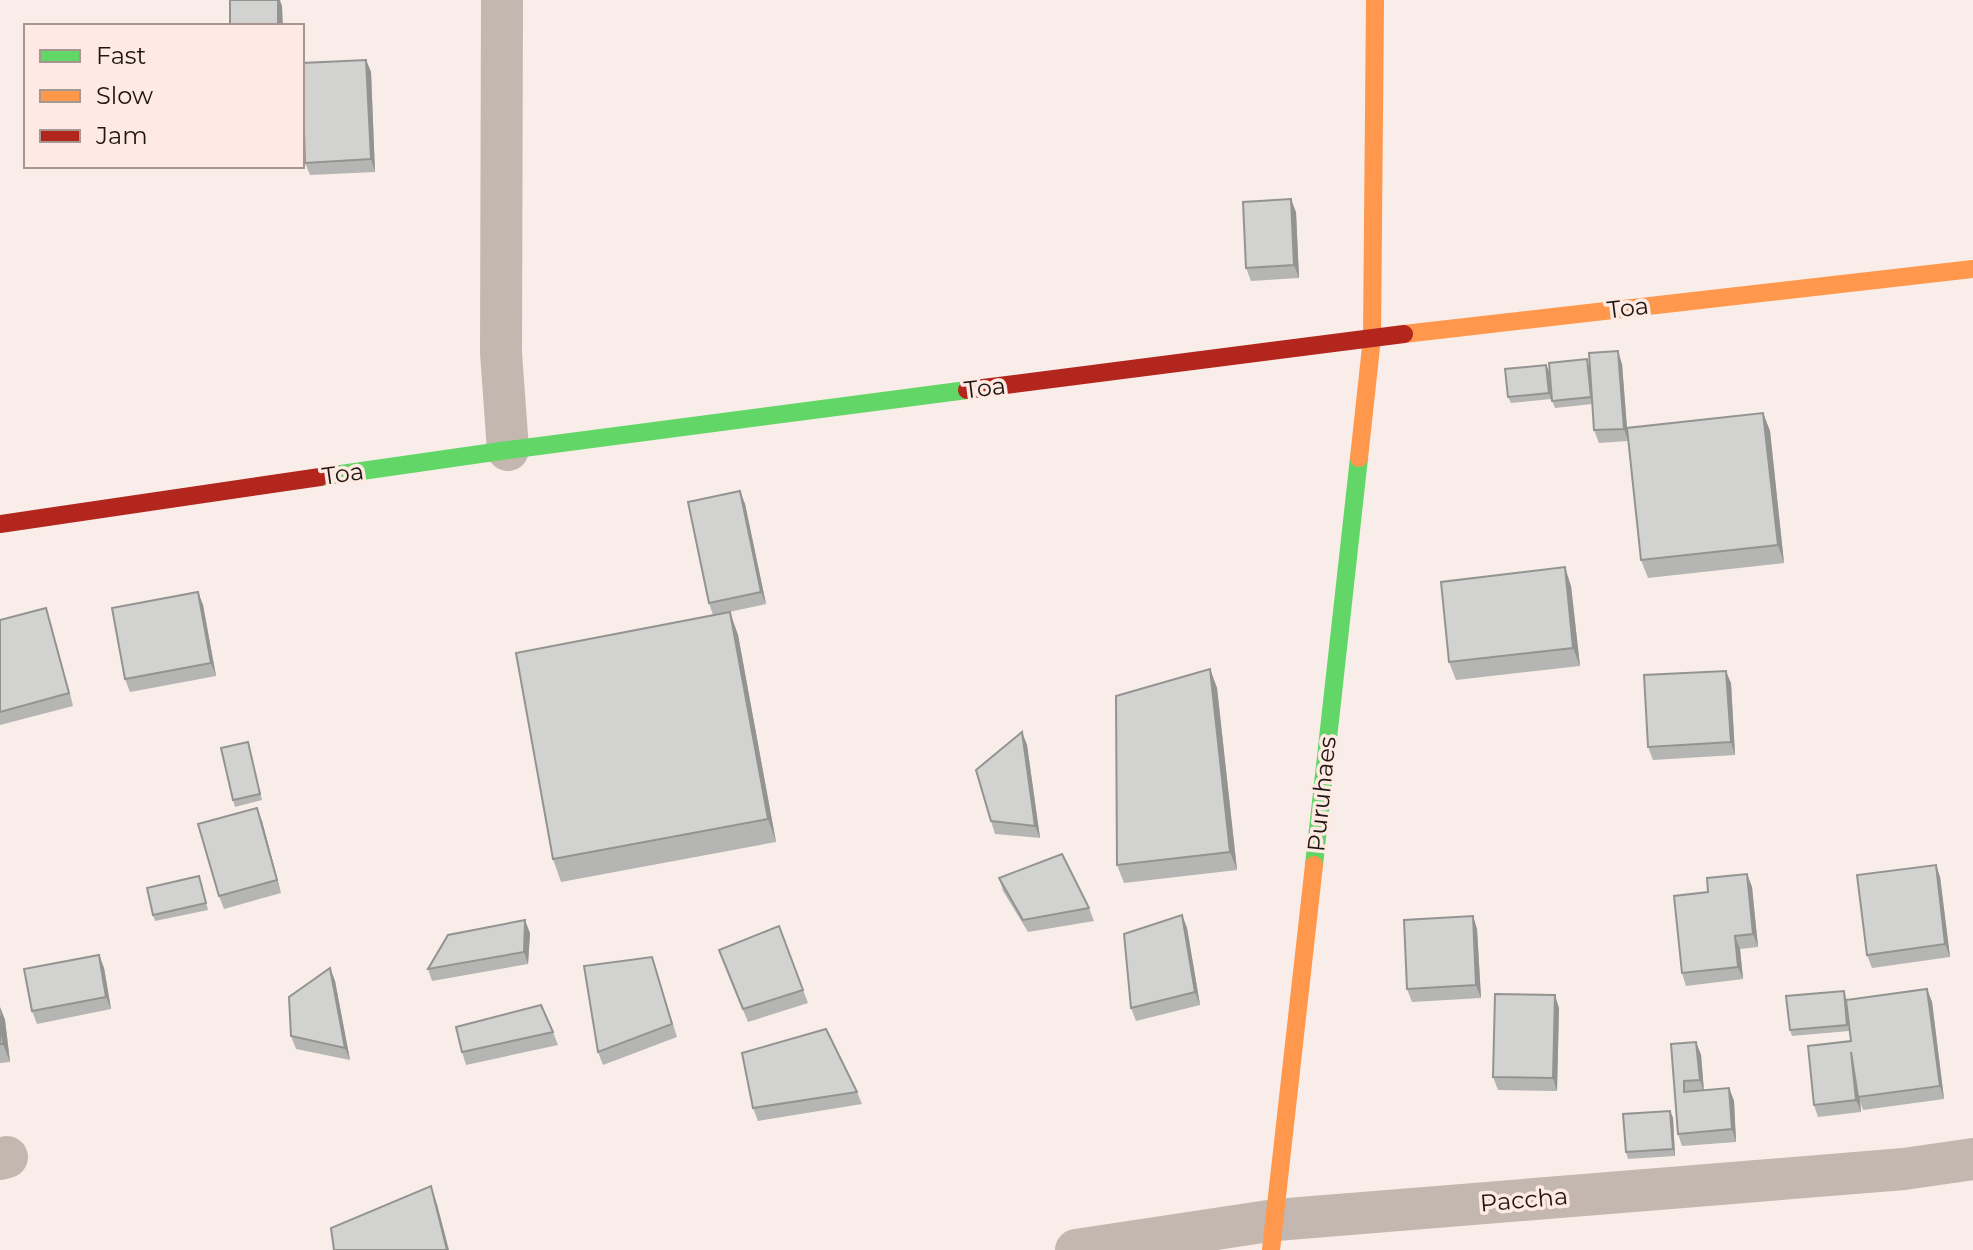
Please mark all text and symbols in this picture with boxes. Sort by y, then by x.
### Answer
legend [24,24,304,168]
text: Fast [96,41,147,70]
text: Slow [96,81,153,110]
text: Jam [95,121,148,150]
street label: Toa [1606,291,1650,324]
street label: Toa [963,371,1007,404]
street label: Toa [320,456,366,491]
street label: Puruhaes [1301,735,1342,853]
street label: Paccha [1479,1181,1569,1218]

